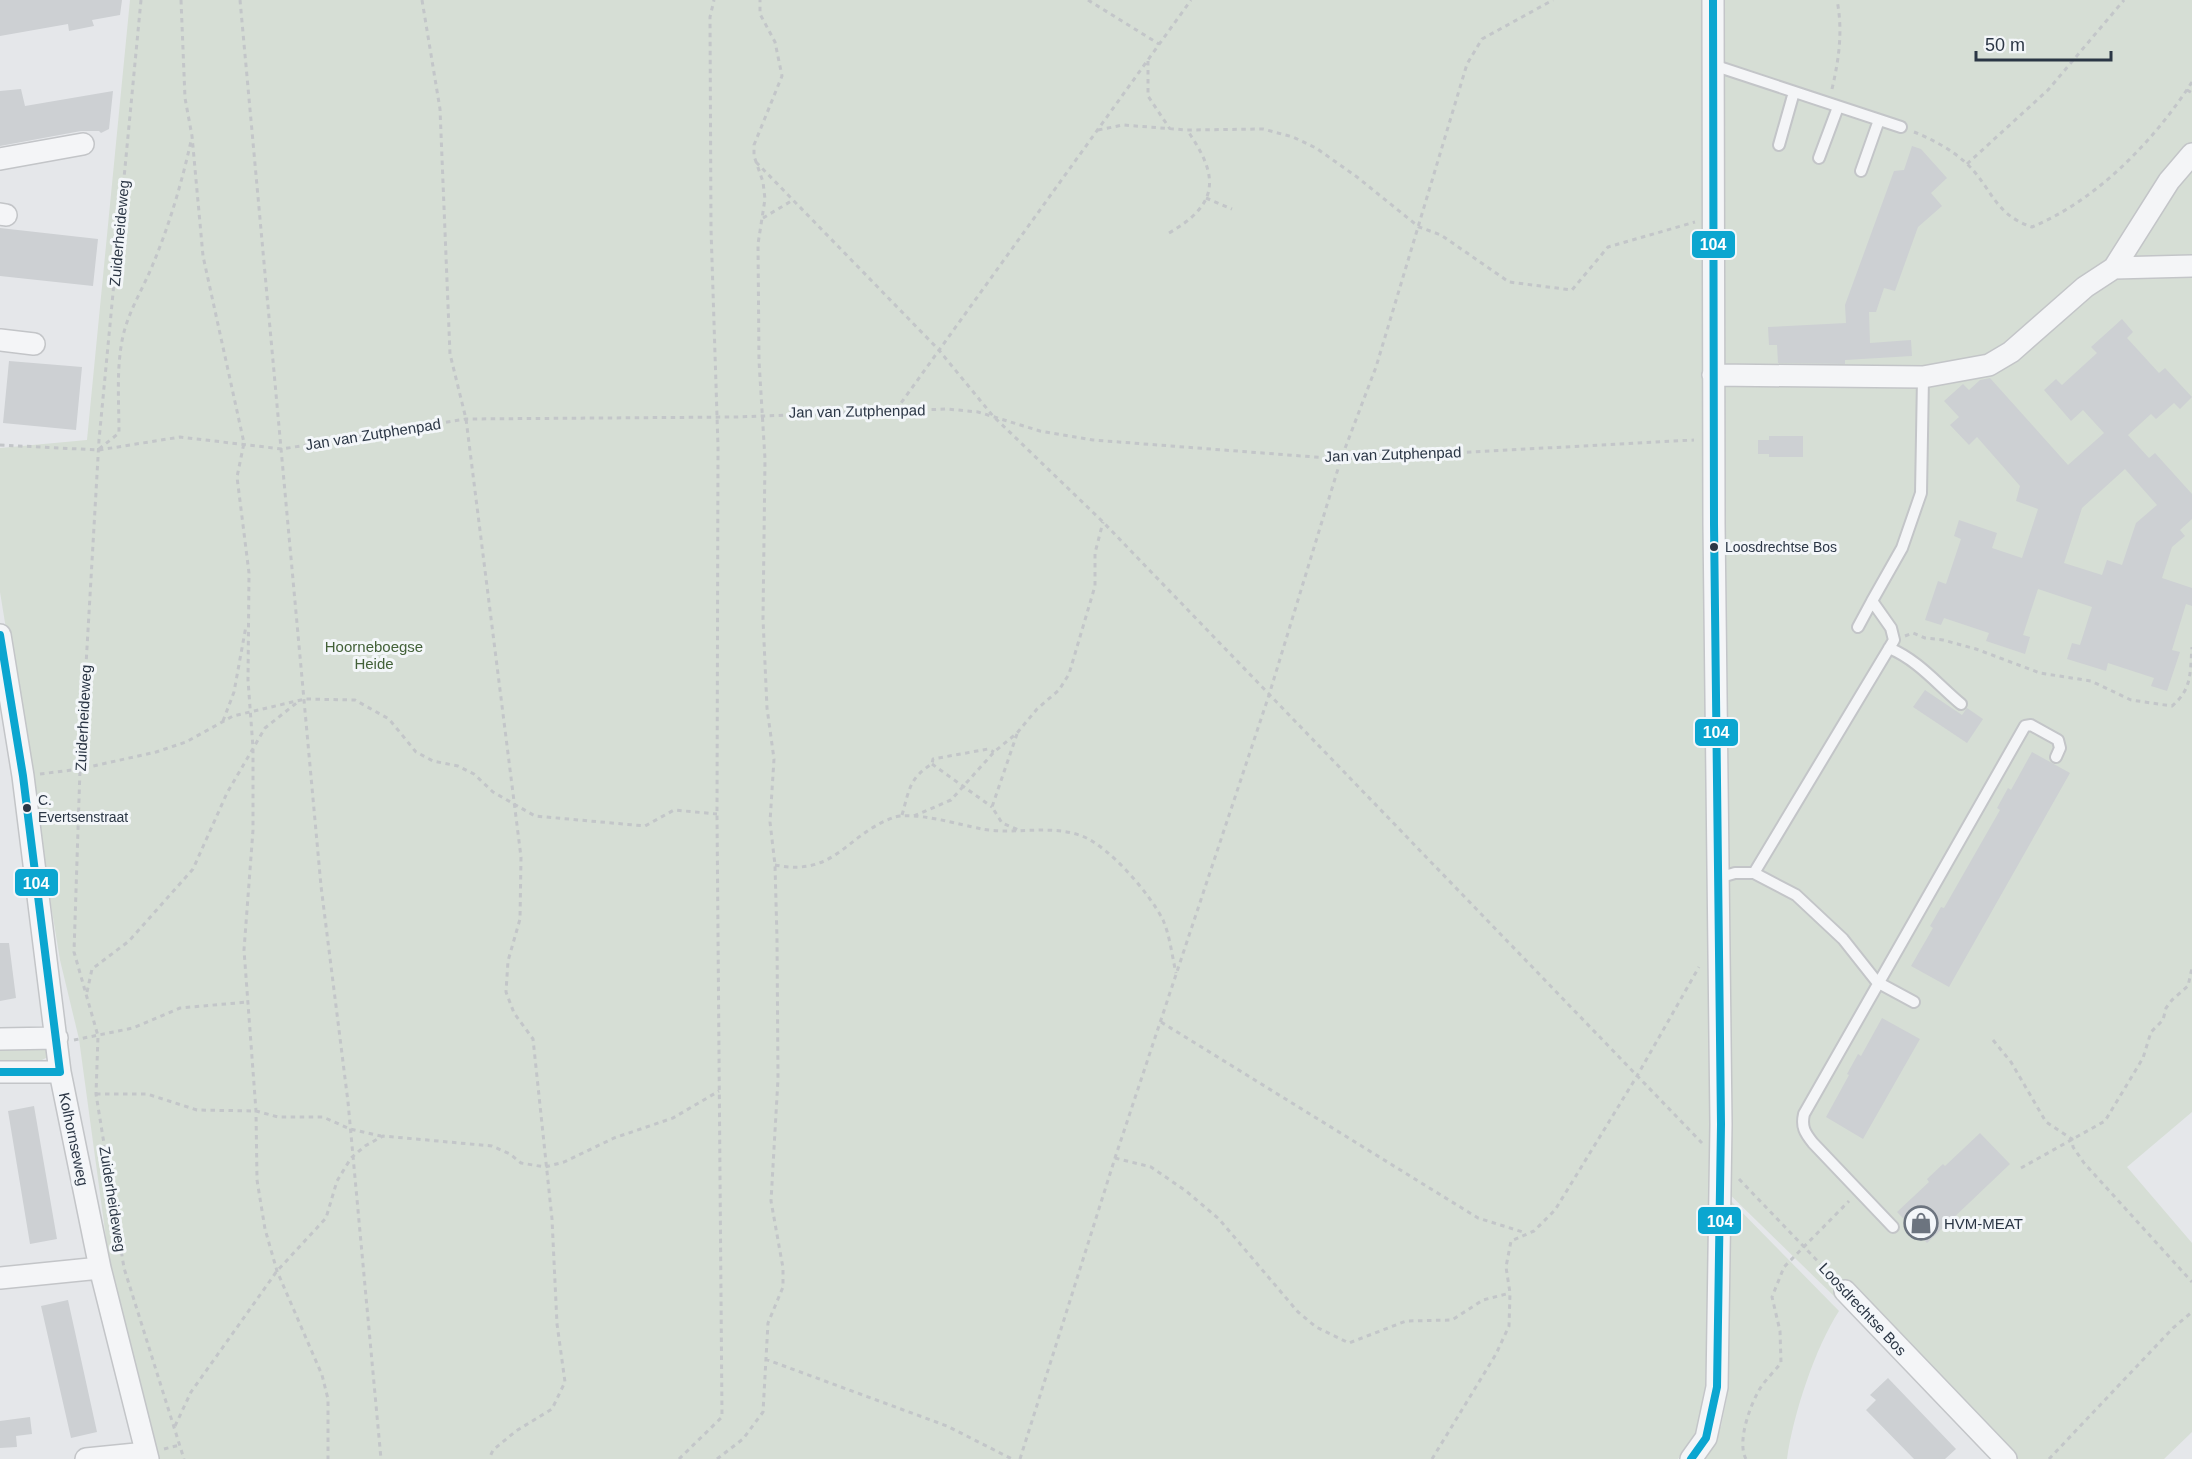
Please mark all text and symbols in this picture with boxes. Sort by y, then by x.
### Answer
scale bar [1976,24,2111,62]
text: 50 m [1985,35,2025,55]
street label: Zuiderheideweg [106,179,132,287]
line badge: 104 [1691,230,1736,259]
text: 104 [1700,236,1726,253]
street label: Jan van Zutphenpad [788,401,926,421]
street label: Jan van Zutphenpad [304,415,442,453]
street label: Jan van Zutphenpad [1324,443,1462,465]
place label: Loosdrechtse Bos [1725,539,1837,555]
marker: Loosdrechtse Bos [1708,541,1720,553]
park label: Hoorneboegse Heide [325,638,423,672]
street label: Zuiderheideweg [72,664,94,772]
line badge: 104 [1694,718,1739,747]
text: 104 [1703,724,1729,741]
place label: C. Evertsenstraat [38,792,128,825]
marker: C. Evertsenstraat [21,802,33,814]
line badge: 104 [14,868,59,897]
text: 104 [23,875,49,892]
street label: Kolhornseweg [56,1091,92,1187]
street label: Zuiderheideweg [96,1145,130,1253]
shop icon: HVM-MEAT [1903,1205,1939,1241]
line badge: 104 [1697,1206,1742,1235]
text: 104 [1707,1213,1733,1230]
place label: HVM-MEAT [1944,1215,2023,1232]
street label: Loosdrechtse Bos [1816,1259,1910,1359]

